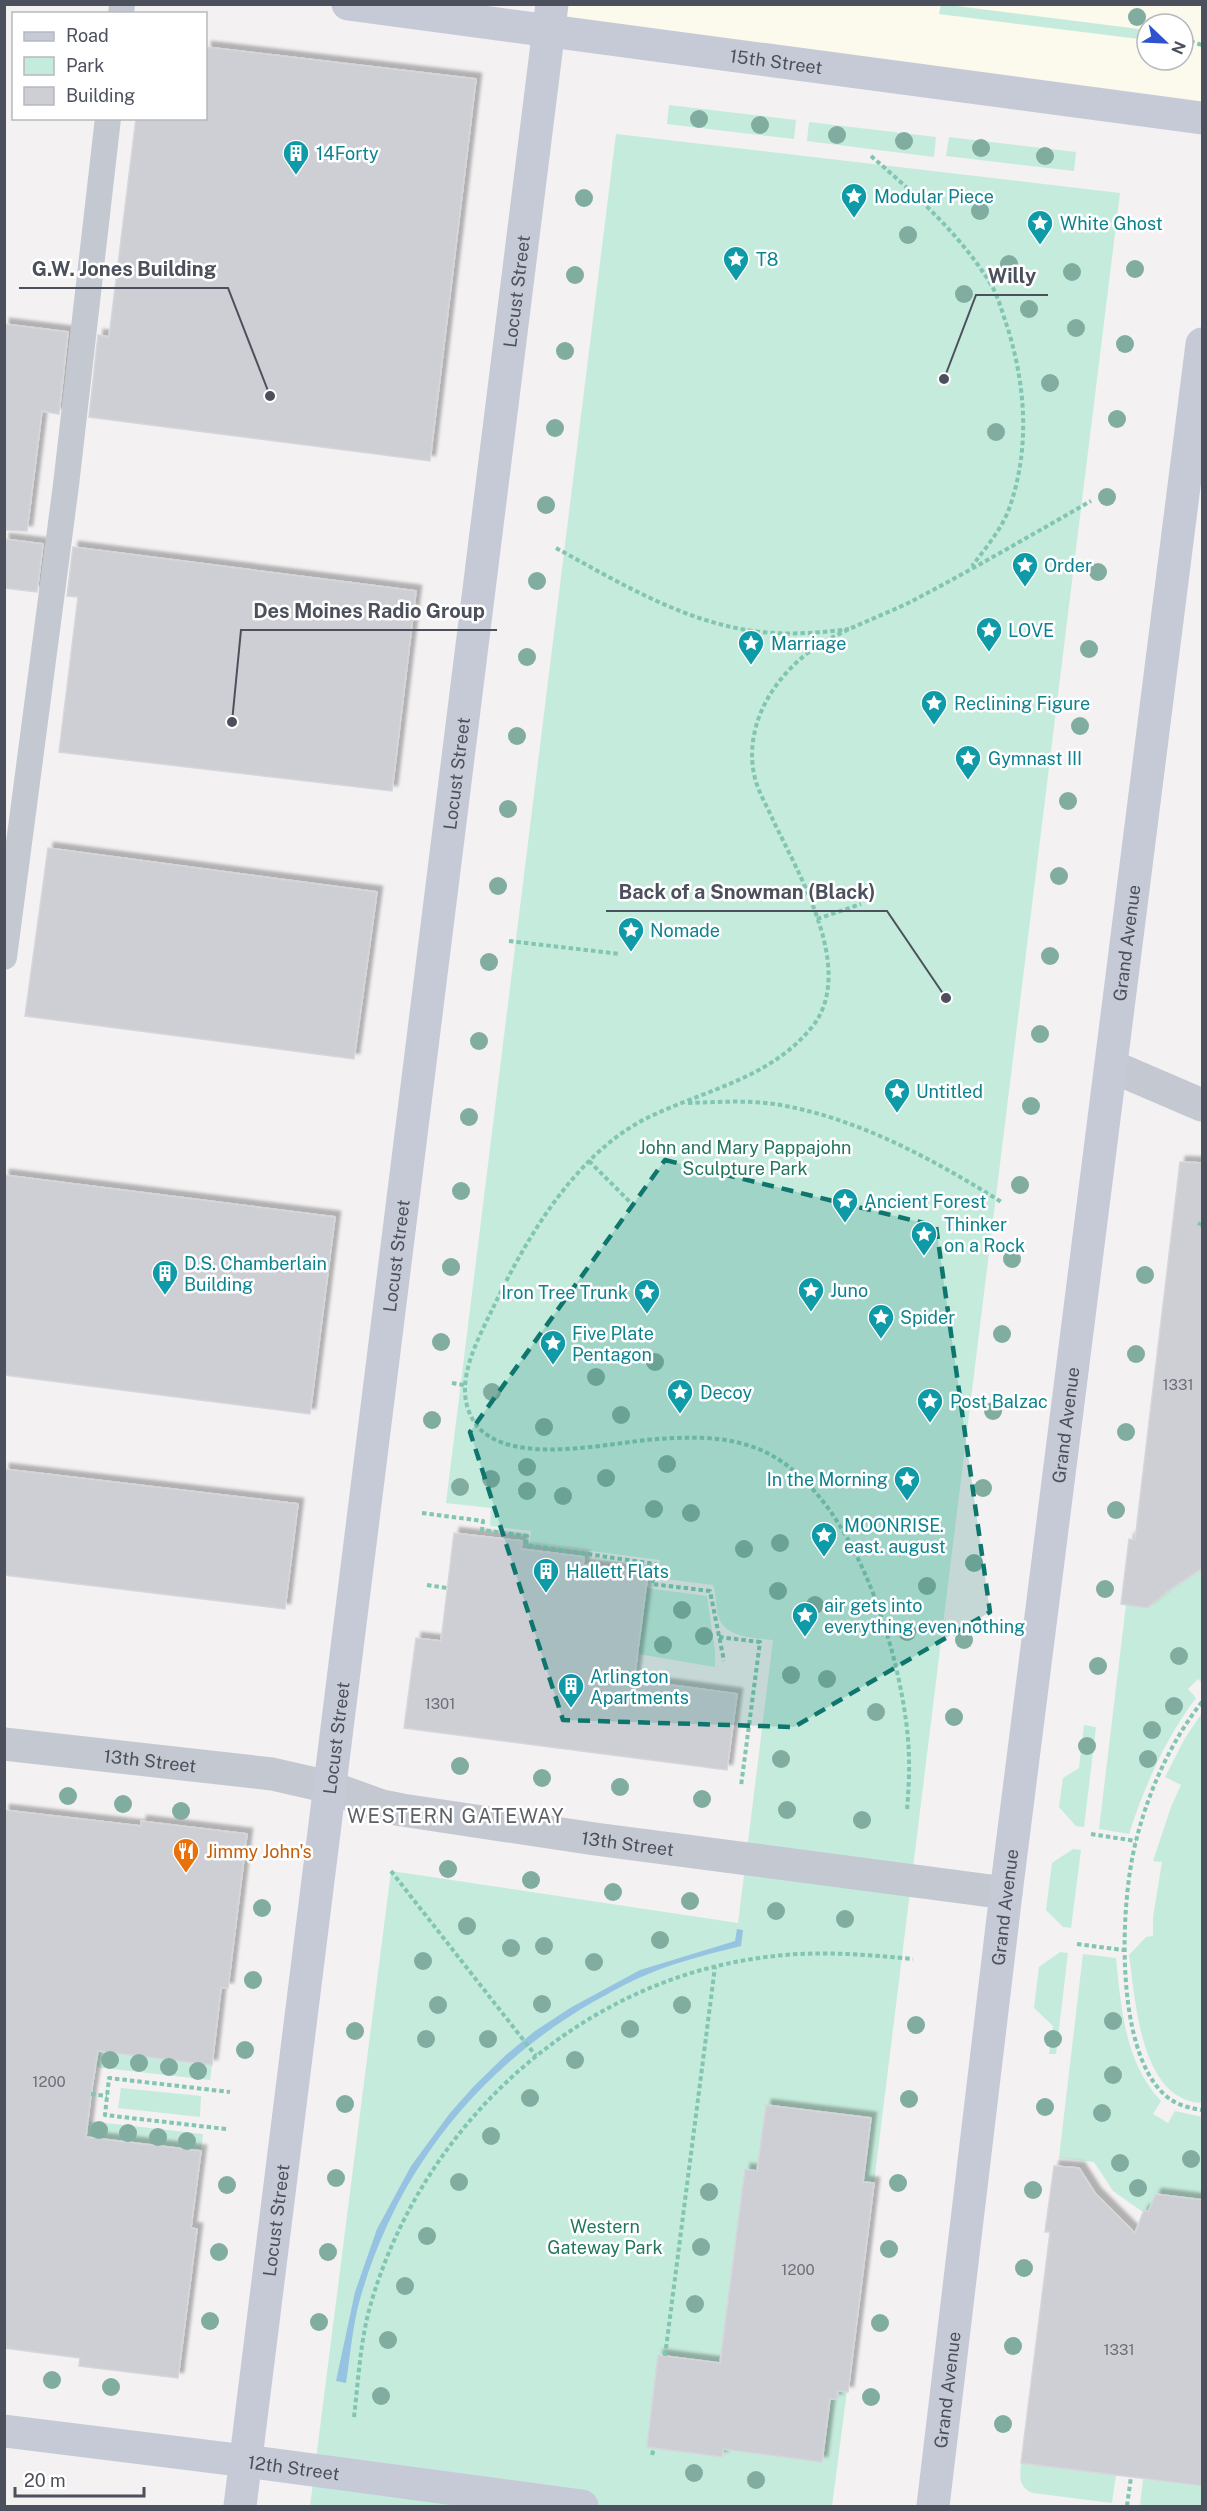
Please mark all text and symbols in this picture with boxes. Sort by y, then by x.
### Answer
legend [12,12,207,120]
north arrow [1135,12,1195,72]
text: Road [66,25,109,46]
text: N [1167,38,1190,57]
street label: 15th Street [729,45,824,78]
text: Park [66,55,104,76]
text: Building [66,85,135,106]
building icon: 14Forty [281,138,311,176]
place label: 14Forty [316,143,379,164]
place icon: Modular Piece [839,181,869,219]
place label: Modular Piece [874,186,994,207]
place icon: White Ghost [1025,208,1055,246]
place label: White Ghost [1060,213,1163,234]
street label: Locust Street [499,234,534,349]
place icon: T8 [721,244,751,282]
place label: T8 [756,249,778,270]
callout: G.W. Jones Building [19,250,228,288]
text: G.W. Jones Building [32,257,217,281]
callout: Willy [976,257,1048,295]
text: Willy [988,264,1036,288]
place icon: Order [1010,550,1040,588]
place label: Order [1044,555,1092,576]
callout: Des Moines Radio Group [241,592,497,630]
text: Des Moines Radio Group [253,599,485,623]
place icon: LOVE [974,615,1004,653]
place label: LOVE [1008,620,1054,641]
place icon: Marriage [736,628,766,666]
place label: Marriage [771,633,846,654]
place icon: Reclining Figure [919,688,949,726]
place label: Reclining Figure [954,693,1090,714]
street label: Locust Street [439,716,473,831]
place icon: Gymnast III [953,743,983,781]
place label: Gymnast III [988,748,1082,769]
callout: Back of a Snowman (Black) [606,873,887,911]
text: Back of a Snowman (Black) [619,880,875,904]
street label: Grand Avenue [1108,883,1144,1002]
place icon: Nomade [616,915,646,953]
place label: Nomade [650,920,720,941]
place icon: Untitled [882,1076,912,1114]
place label: Untitled [916,1081,983,1102]
park label: John and Mary Pappajohn Sculpture Park [639,1137,852,1179]
place icon: Ancient Forest [830,1186,860,1224]
place label: Ancient Forest [864,1191,986,1212]
street label: Locust Street [378,1198,413,1313]
place label: Thinker on a Rock [944,1214,1025,1256]
place icon: Thinker on a Rock [909,1219,939,1257]
place label: D.S. Chamberlain Building [184,1253,327,1295]
building icon: D.S. Chamberlain Building [150,1258,180,1296]
place icon: Juno [796,1275,826,1313]
place icon: Iron Tree Trunk [632,1277,662,1315]
place label: Juno [830,1280,868,1301]
place label: Iron Tree Trunk [501,1282,628,1303]
place icon: Spider [866,1302,896,1340]
place label: Spider [900,1307,955,1328]
place label: Five Plate Pentagon [572,1323,654,1365]
place icon: Five Plate Pentagon [538,1328,568,1366]
street label: Grand Avenue [1047,1366,1083,1485]
house number: 1331 [1162,1376,1194,1393]
place icon: Decoy [665,1377,695,1415]
place label: Decoy [700,1382,752,1403]
place icon: Post Balzac [915,1386,945,1424]
place label: Post Balzac [950,1391,1048,1412]
place icon: In the Morning [892,1464,922,1502]
place label: In the Morning [767,1469,888,1490]
place label: MOONRISE. east. august [844,1515,946,1557]
place icon: MOONRISE. east. august [809,1520,839,1558]
building icon: Hallett Flats [531,1556,561,1594]
place label: Hallett Flats [566,1561,669,1582]
place label: air gets into everything even nothing [824,1595,1025,1637]
place icon: air gets into everything even nothing [790,1600,820,1638]
place label: Arlington Apartments [590,1666,689,1708]
building icon: Arlington Apartments [556,1671,586,1709]
street label: Locust Street [318,1680,353,1795]
house number: 1301 [425,1695,455,1712]
street label: 13th Street [103,1745,198,1776]
district label: WESTERN GATEWAY [347,1804,565,1828]
street label: 13th Street [580,1827,675,1860]
restaurant icon: Jimmy John's [171,1836,201,1874]
place label: Jimmy John's [206,1841,312,1862]
street label: Grand Avenue [987,1848,1022,1967]
house number: 1200 [32,2073,66,2090]
street label: Locust Street [258,2163,293,2278]
park label: Western Gateway Park [547,2216,663,2258]
house number: 1200 [781,2261,815,2278]
street label: Grand Avenue [929,2330,964,2449]
house number: 1331 [1103,2341,1135,2358]
street label: 12th Street [247,2451,341,2484]
scale bar [15,2460,144,2498]
text: 20 m [24,2470,66,2491]

